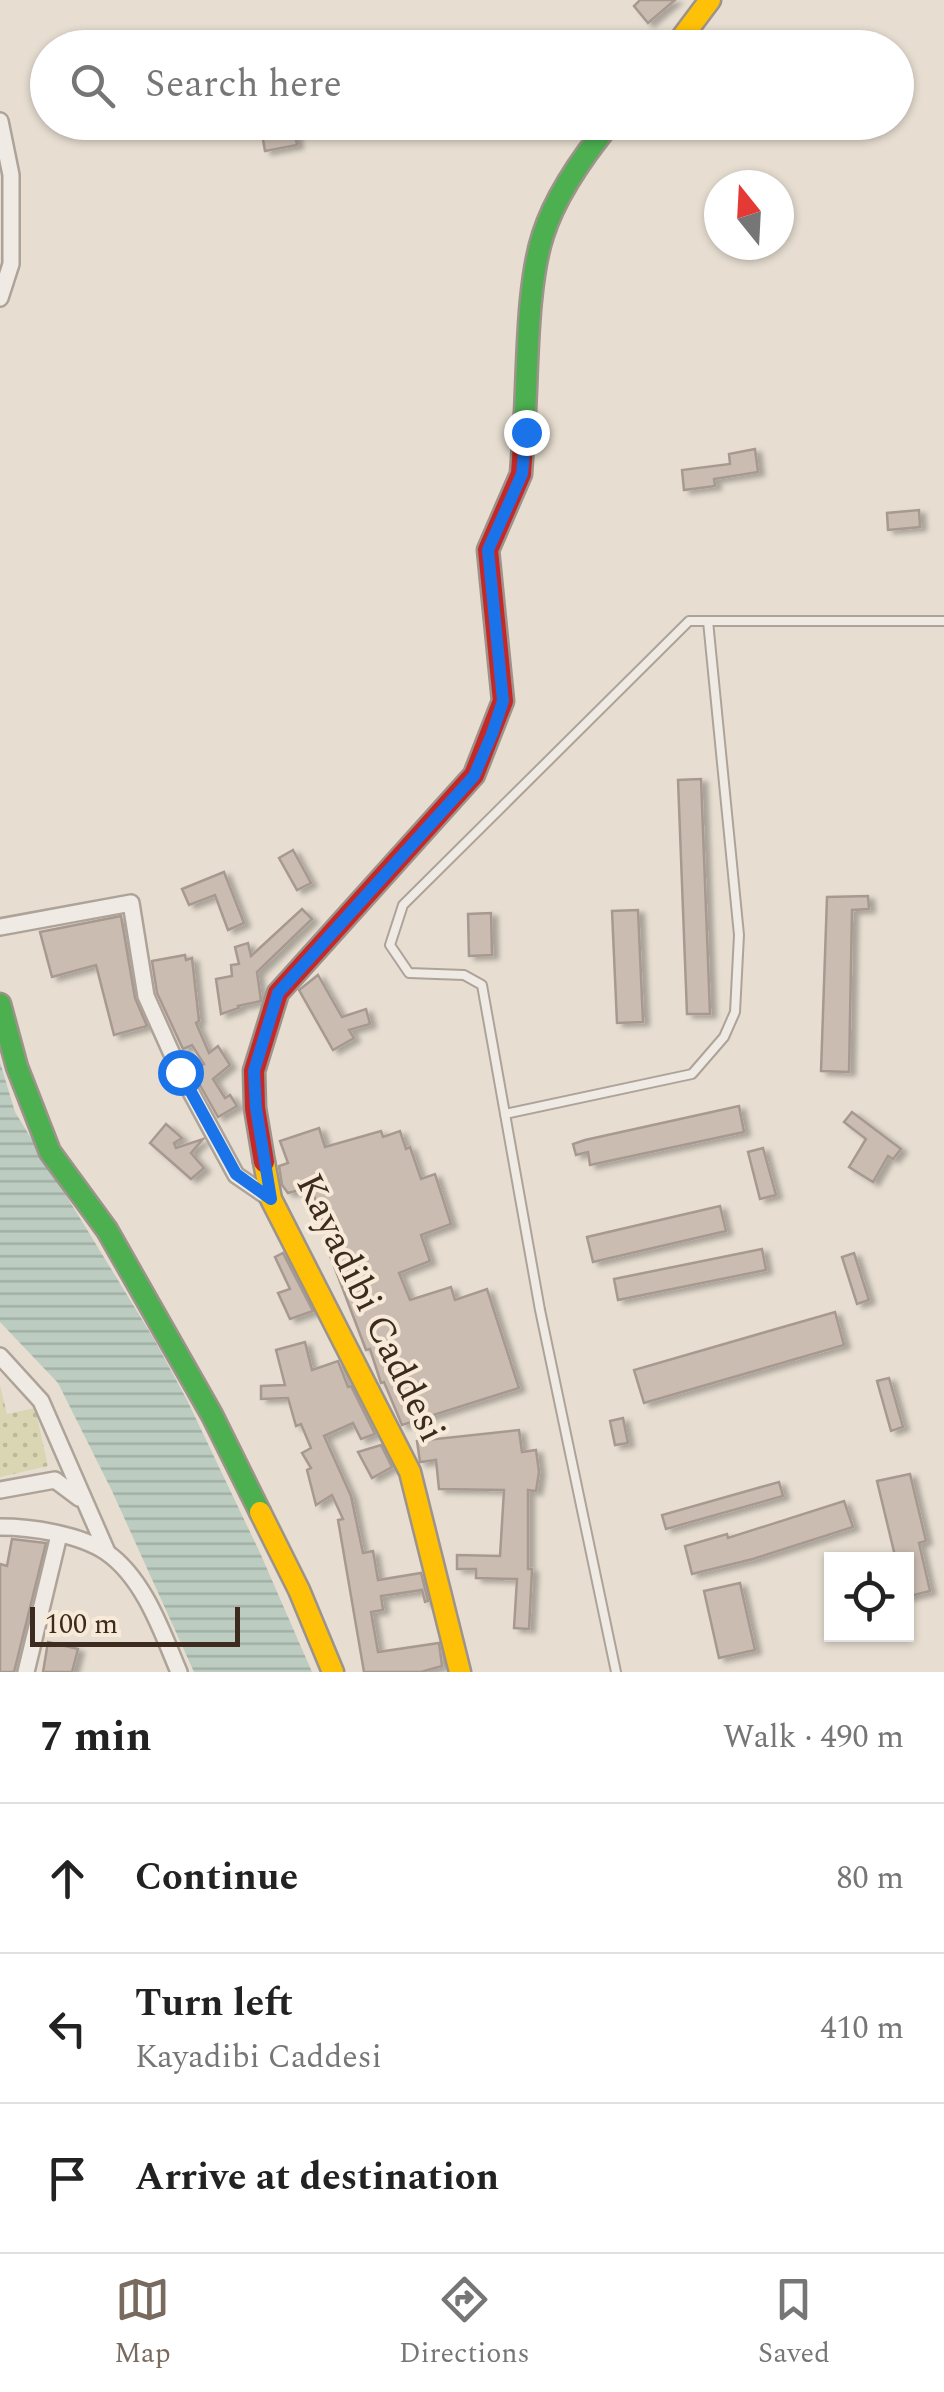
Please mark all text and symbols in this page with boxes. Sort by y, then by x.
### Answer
search box [30,30,914,140]
text: Search here [145,56,342,114]
icon: search [65,58,120,113]
north arrow [704,170,794,260]
route end [504,410,550,456]
route start [158,1050,204,1096]
street label: Kayadibi Caddesi [280,1164,460,1452]
map controls [824,1552,914,1642]
button: locate [824,1552,914,1642]
scale bar [30,1602,240,1646]
text: 100 m [45,1603,118,1646]
text: 7 min [40,1706,152,1769]
text: Walk · 490 m [723,1713,904,1762]
text: Continue [135,1849,298,1907]
icon: ahead [40,1851,95,1906]
text: 80 m [836,1854,904,1903]
text: Turn left [135,1975,293,2033]
icon: left [40,2001,95,2056]
text: 410 m [820,2004,904,2053]
text: Kayadibi Caddesi [135,2033,382,2082]
text: Arrive at destination [135,2149,499,2207]
icon: arrive [40,2151,95,2206]
tab: Map [114,2272,171,2375]
tab: Directions [399,2272,530,2375]
tab: Saved [758,2272,830,2375]

